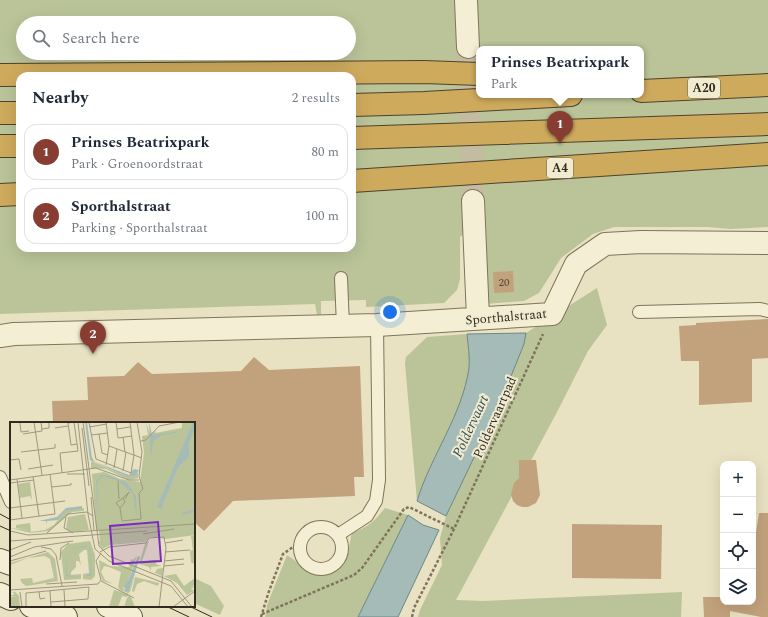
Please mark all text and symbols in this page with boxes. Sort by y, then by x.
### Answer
search box [16,16,356,60]
icon: search [30,27,52,49]
text: Search here [62,27,140,50]
popup [476,46,644,98]
text: Prinses Beatrixpark [491,51,629,74]
text: Park [491,74,518,94]
road number: A20 [688,78,720,98]
text: Nearby [32,85,88,111]
text: 2 results [292,88,340,108]
pin: 1 [547,111,573,144]
text: Prinses Beatrixpark [71,131,210,154]
text: 1 [42,142,50,162]
text: 80 m [312,142,339,162]
text: Park · Groenoordstraat [71,154,203,174]
road number: A4 [547,158,573,178]
text: Sporthalstraat [71,195,171,218]
text: 2 [42,206,50,226]
text: 100 m [305,206,339,226]
text: Parking · Sporthalstraat [71,218,208,238]
house number: 20 [499,274,510,291]
your location [380,302,400,322]
street label: Sporthalstraat [465,303,548,331]
pin: 2 [80,321,106,354]
street label: Poldervaartpad [469,374,519,460]
water label: Poldervaart [448,392,492,460]
inset map [10,422,195,607]
map controls [720,461,756,605]
button: + [720,461,756,497]
button: − [720,497,756,533]
button: locate [720,533,756,569]
button: layers [720,569,756,605]

